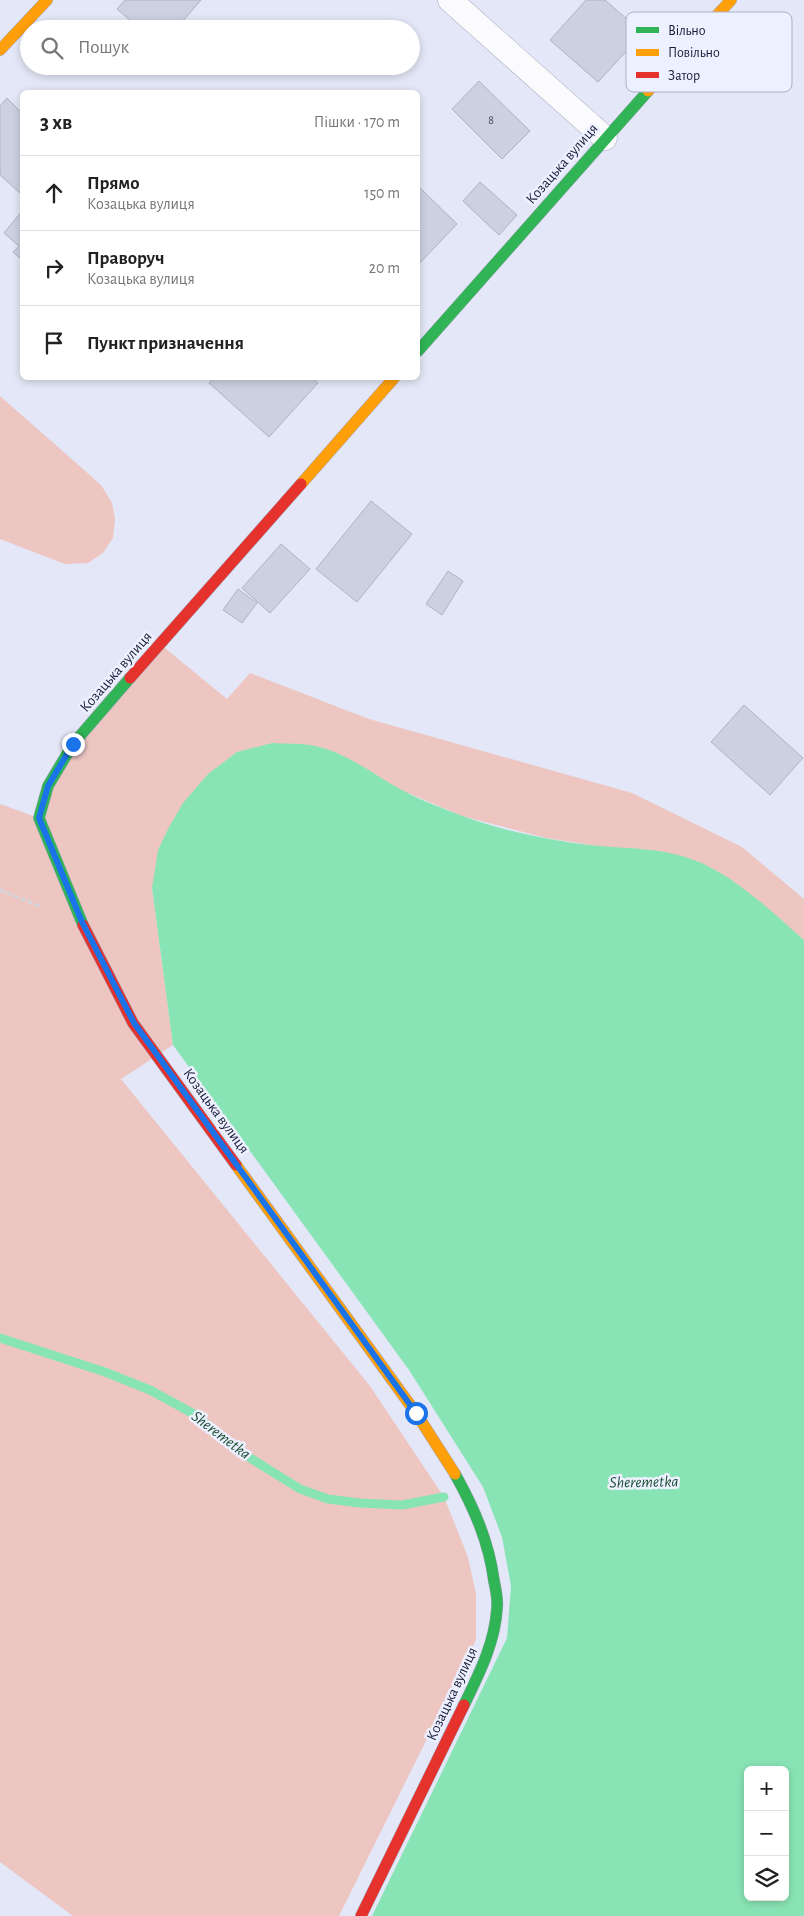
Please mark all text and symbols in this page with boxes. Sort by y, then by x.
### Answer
legend [626,12,792,92]
search box [20,20,420,75]
text: Вільно [668,24,706,38]
icon: search [38,34,66,62]
text: Пошук [78,38,129,57]
text: Повільно [668,46,720,60]
text: Затор [668,69,700,83]
text: 3 хв [40,112,72,133]
text: Пішки · 170 m [314,114,400,130]
house number: 8 [488,114,494,126]
street label: Козацька вулиця [523,121,601,207]
text: Прямо [87,174,140,193]
icon: ahead [40,179,68,207]
text: 150 m [364,185,400,201]
text: Козацька вулиця [87,196,195,212]
text: Праворуч [87,249,165,268]
icon: right [40,254,68,282]
text: 20 m [369,260,400,276]
text: Козацька вулиця [87,271,195,287]
icon: arrive [40,329,68,357]
text: Пункт призначення [87,334,244,353]
street label: Козацька вулиця [77,629,155,715]
route end [62,733,85,756]
street label: Козацька вулиця [180,1066,252,1156]
route start [405,1402,428,1425]
water label: Sheremetka [189,1408,253,1462]
water label: Sheremetka [609,1473,679,1491]
street label: Козацька вулиця [424,1645,480,1743]
map controls [744,1766,789,1901]
button: + [744,1766,789,1811]
button: − [744,1811,789,1856]
button: layers [744,1856,789,1901]

